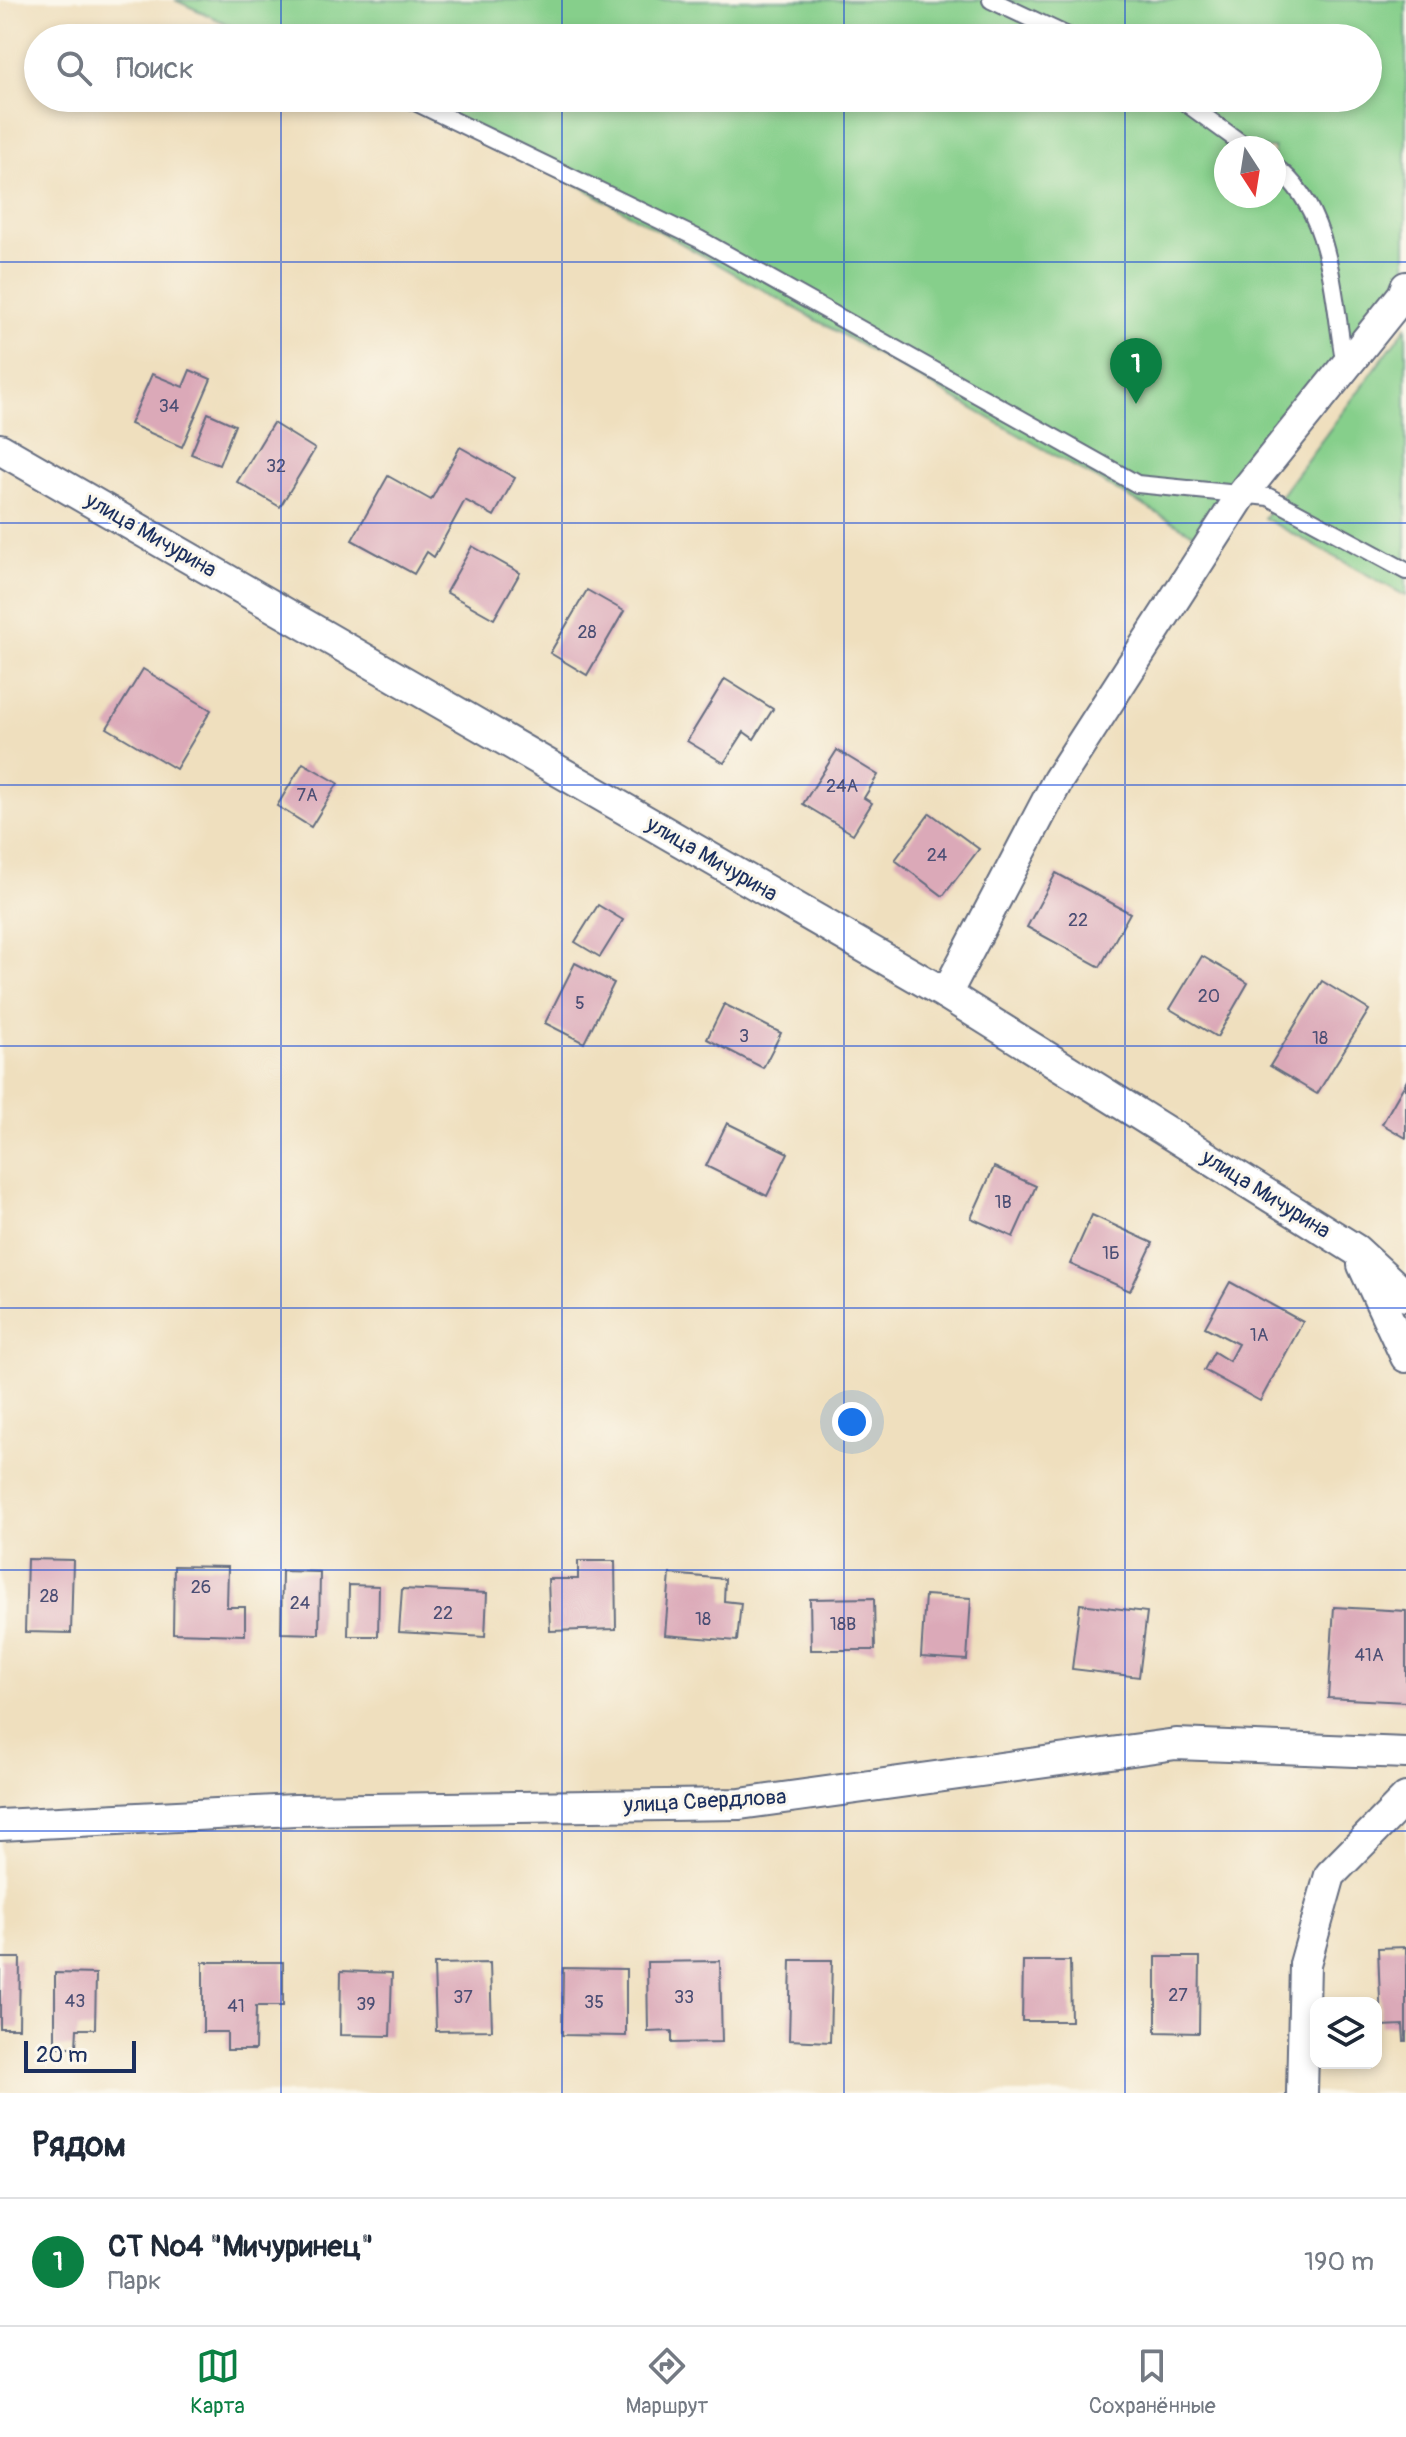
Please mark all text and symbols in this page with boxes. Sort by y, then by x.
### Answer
search box [24,24,1382,112]
icon: search [52,46,96,90]
text: Поиск [116,50,194,87]
north arrow [1214,136,1286,208]
pin: 1 [1110,338,1162,404]
house number: 34 [159,395,180,418]
house number: 32 [266,455,286,478]
street label: улица Мичурина [79,486,222,584]
house number: 28 [577,621,597,644]
house number: 24А [826,775,858,798]
house number: 7А [296,784,318,807]
street label: улица Мичурина [640,810,783,908]
house number: 24 [927,844,948,867]
house number: 22 [1068,909,1088,932]
house number: 20 [1198,985,1220,1008]
house number: 5 [575,992,585,1015]
house number: 3 [739,1025,749,1048]
house number: 18 [1312,1027,1328,1050]
street label: улица Мичурина [1195,1143,1336,1245]
house number: 1В [994,1191,1012,1214]
house number: 1Б [1102,1242,1120,1265]
house number: 1А [1250,1324,1269,1347]
your location [832,1402,872,1442]
house number: 26 [191,1576,211,1599]
house number: 28 [39,1585,59,1608]
house number: 24 [290,1592,311,1615]
house number: 22 [433,1602,453,1625]
house number: 18 [695,1608,711,1631]
house number: 18В [830,1613,856,1636]
house number: 41А [1354,1644,1384,1667]
street label: улица Свердлова [622,1783,787,1819]
house number: 27 [1168,1984,1188,2007]
house number: 37 [453,1986,473,2009]
house number: 33 [674,1986,694,2009]
house number: 43 [65,1990,85,2013]
house number: 35 [584,1991,604,2014]
house number: 39 [356,1993,376,2016]
house number: 41 [227,1995,245,2018]
map controls [1310,1997,1382,2069]
button: layers [1310,1997,1382,2069]
scale bar [24,2037,136,2073]
text: 20 m [36,2041,88,2069]
text: Рядом [32,2124,126,2167]
text: СТ №4 "Мичуринец" [108,2228,373,2265]
text: 1 [53,2246,63,2278]
text: 190 m [1304,2246,1374,2278]
text: Парк [108,2265,161,2297]
tab: Карта [190,2344,245,2420]
tab: Маршрут [625,2344,708,2420]
tab: Сохранённые [1089,2344,1216,2420]

